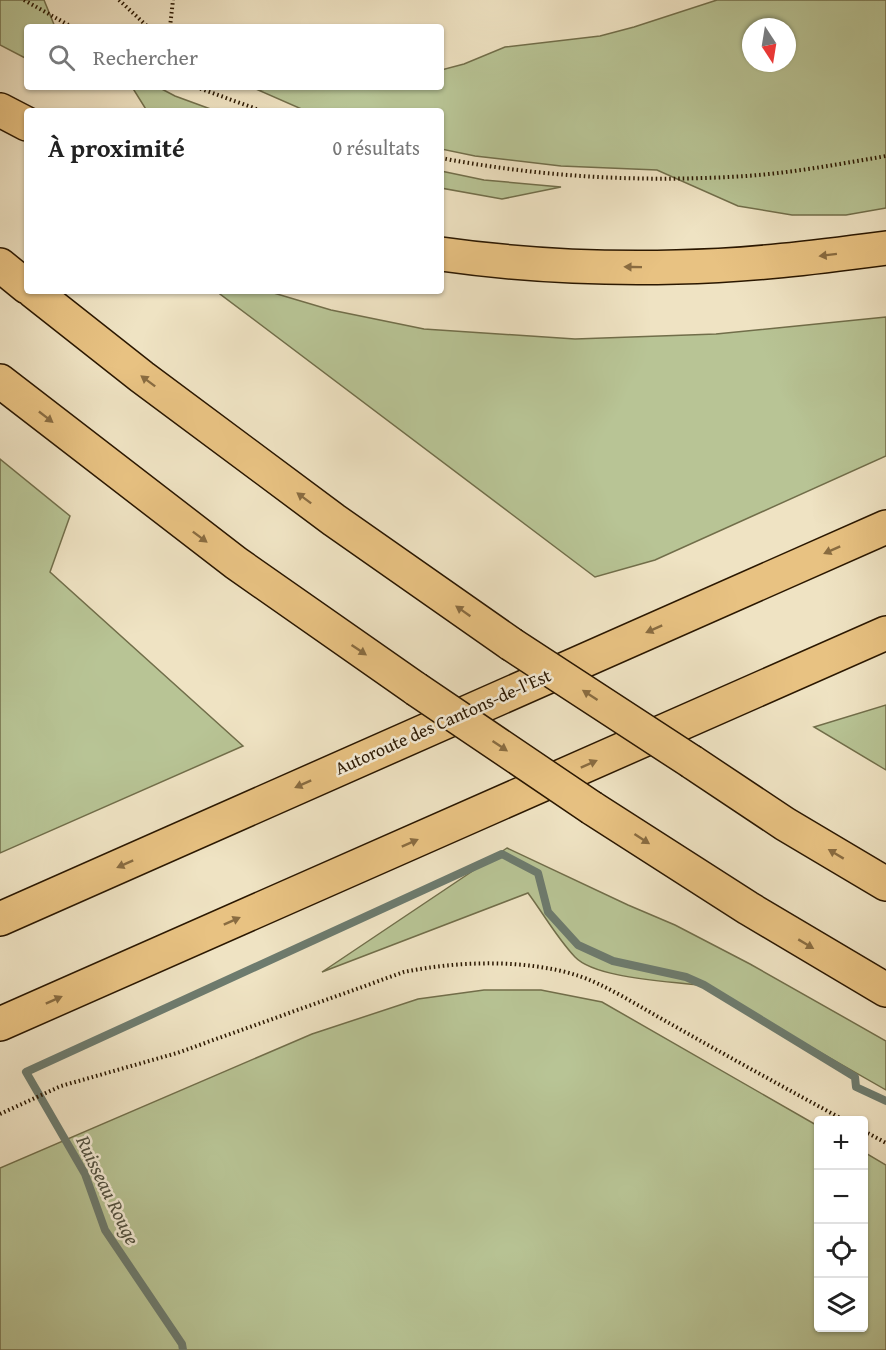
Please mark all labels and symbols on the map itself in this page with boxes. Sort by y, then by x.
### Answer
north arrow [742,18,796,72]
one-way arrow [818,251,837,260]
one-way arrow [624,263,643,272]
one-way arrow [140,375,155,387]
one-way arrow [39,411,54,423]
one-way arrow [296,492,312,504]
one-way arrow [193,530,208,542]
one-way arrow [824,546,841,555]
one-way arrow [455,606,471,617]
one-way arrow [645,625,663,634]
one-way arrow [351,644,367,655]
street label: Autoroute des Cantons-de-l'Est [330,661,556,781]
one-way arrow [582,690,598,701]
one-way arrow [492,740,508,751]
one-way arrow [580,759,598,769]
one-way arrow [294,780,311,789]
one-way arrow [634,834,650,845]
one-way arrow [402,838,419,847]
one-way arrow [827,849,844,859]
one-way arrow [116,859,133,868]
one-way arrow [223,916,241,926]
one-way arrow [798,939,815,949]
one-way arrow [45,995,63,1005]
water label: Ruisseau Rouge [69,1129,147,1249]

